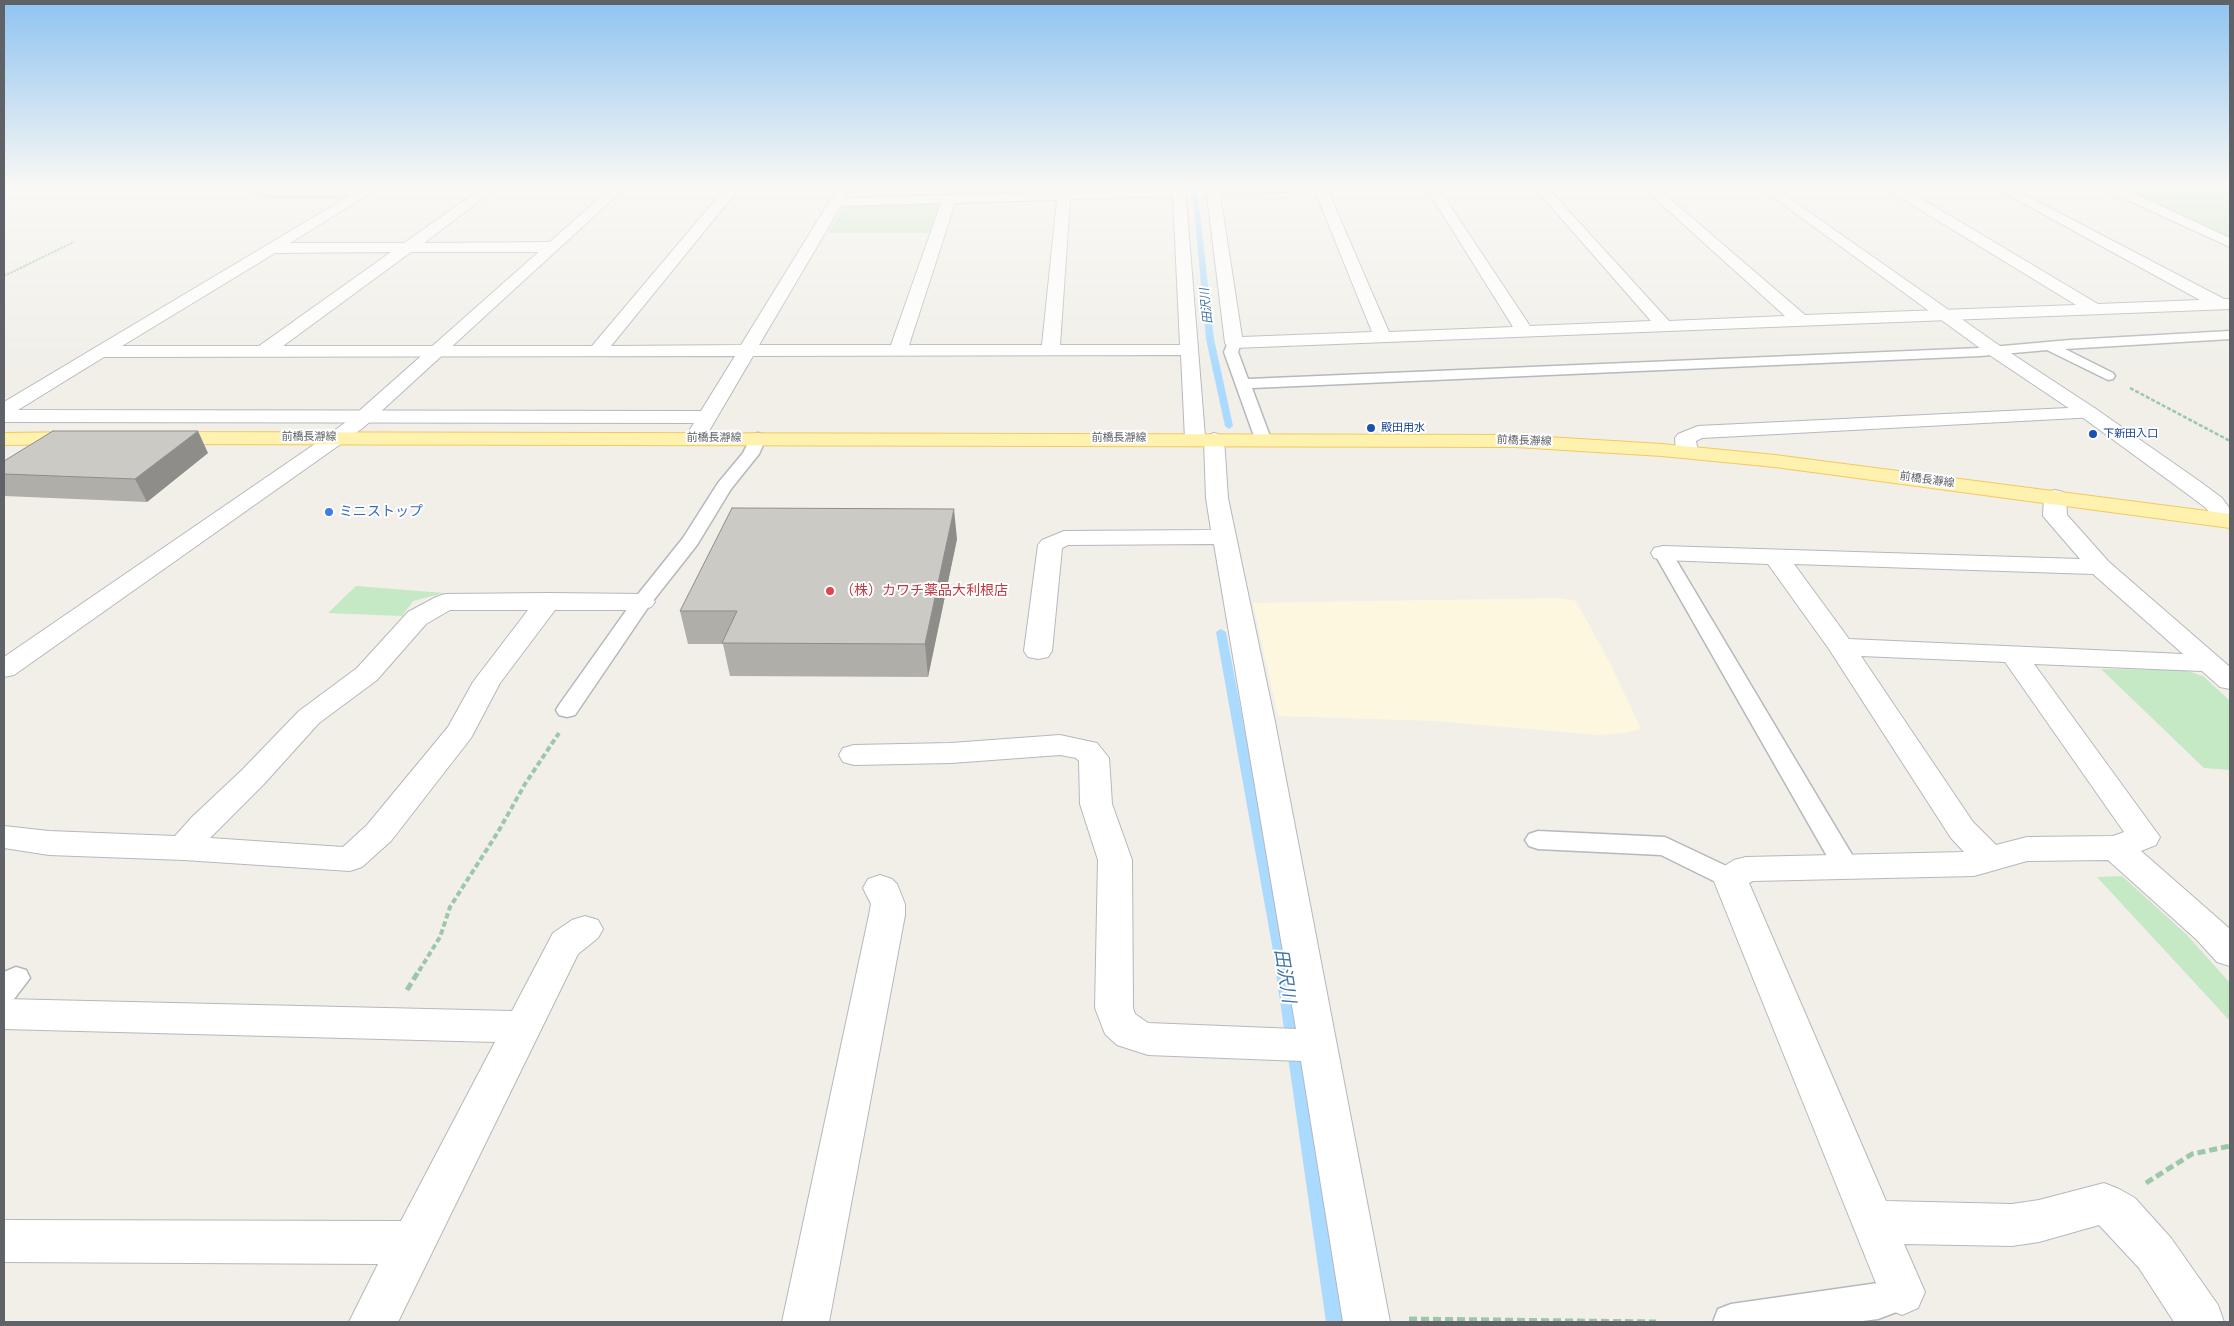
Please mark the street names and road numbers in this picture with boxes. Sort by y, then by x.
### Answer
street label: 前橋長瀞線 [282,430,336,444]
street label: 前橋長瀞線 [687,431,741,445]
street label: 前橋長瀞線 [1092,431,1146,445]
street label: 前橋長瀞線 [1496,433,1552,449]
street label: 前橋長瀞線 [1899,470,1955,490]

